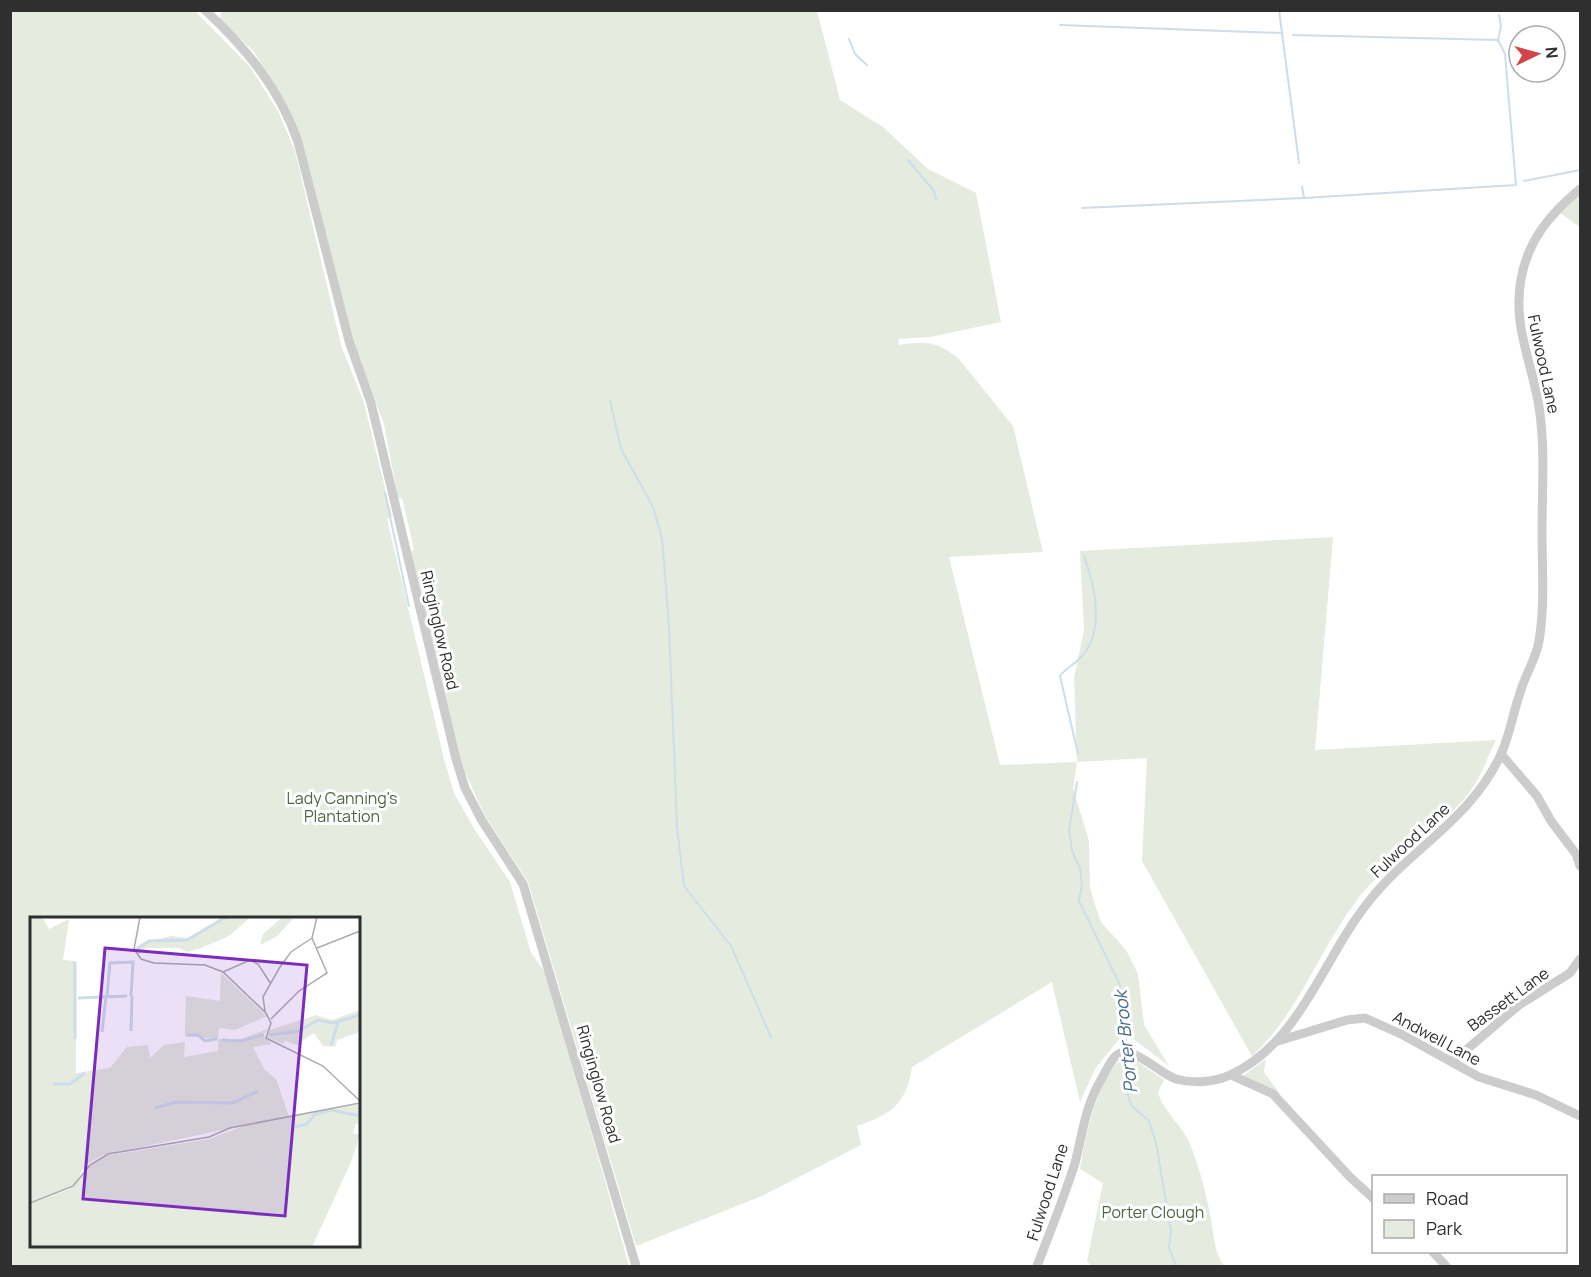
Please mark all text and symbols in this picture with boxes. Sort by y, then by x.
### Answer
north arrow [1507,24,1567,84]
text: N [1540,46,1563,59]
street label: Fulwood Lane [1523,312,1565,416]
street label: Ringinglow Road [416,568,464,692]
park label: Lady Canning's Plantation [287,787,397,827]
street label: Fulwood Lane [1366,798,1454,882]
inset map [30,917,360,1247]
street label: Bassett Lane [1463,962,1553,1036]
water label: Porter Brook [1107,986,1142,1094]
street label: Andwell Lane [1389,1006,1485,1070]
street label: Ringinglow Road [572,1022,626,1146]
street label: Fulwood Lane [1021,1141,1073,1243]
legend [1372,1175,1567,1253]
text: Road [1426,1186,1469,1210]
park label: Porter Clough [1102,1201,1204,1223]
text: Park [1426,1216,1463,1240]

